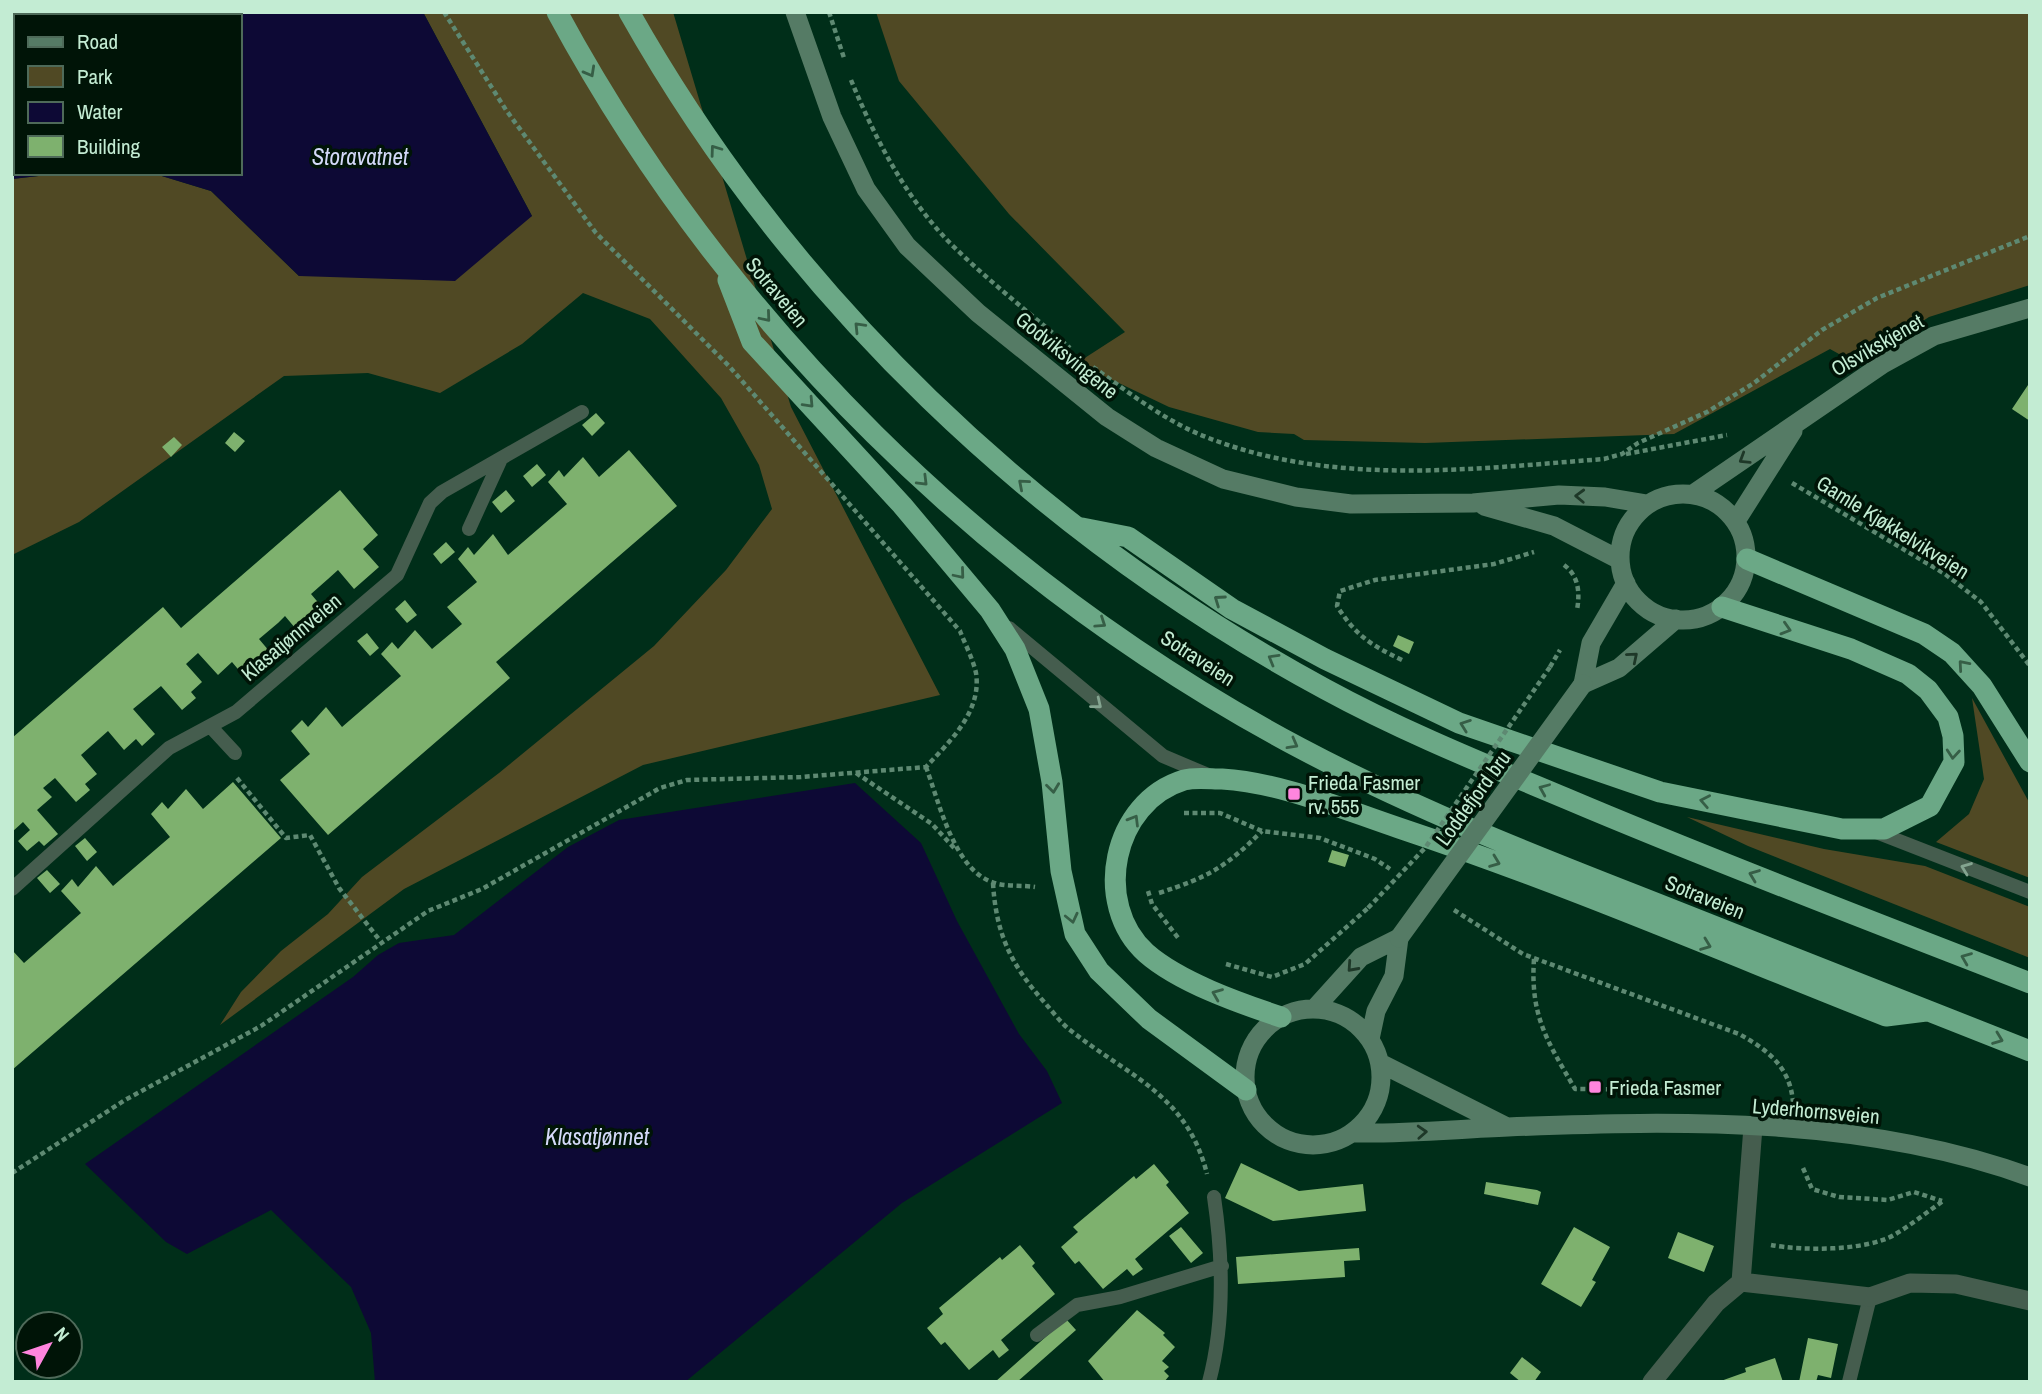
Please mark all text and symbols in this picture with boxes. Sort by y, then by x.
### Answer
legend [14,14,242,175]
text: Road [77,27,118,56]
text: Park [77,62,113,91]
one-way arrow [582,65,595,78]
text: Water [77,97,123,126]
text: Building [77,132,141,161]
water label: Storavatnet [312,141,409,172]
one-way arrow [711,145,724,158]
street label: Sotraveien [739,251,815,333]
street label: Godviksvingene [1010,305,1124,405]
street label: Olsvikskjenet [1825,307,1929,383]
one-way arrow [758,309,770,322]
one-way arrow [854,322,867,335]
one-way arrow [800,395,813,408]
one-way arrow [1738,451,1751,464]
street label: Gamle Kjøkkelvikveien [1811,468,1975,586]
one-way arrow [915,473,928,486]
one-way arrow [1018,480,1031,492]
one-way arrow [1574,488,1585,503]
one-way arrow [951,566,964,578]
street label: Klasatjønnveien [235,587,347,687]
one-way arrow [1214,596,1227,608]
one-way arrow [1093,615,1106,627]
one-way arrow [1780,621,1792,636]
street label: Sotraveien [1155,623,1241,693]
one-way arrow [1625,652,1637,665]
one-way arrow [1267,654,1280,667]
one-way arrow [1959,661,1971,674]
one-way arrow [1089,695,1101,708]
one-way arrow [1460,720,1472,734]
one-way arrow [1286,736,1299,749]
street label: Loddefjord bru [1429,745,1517,851]
one-way arrow [1945,749,1960,760]
place label: Frieda Fasmer rv. 555 [1308,768,1420,821]
one-way arrow [1045,782,1060,794]
one-way arrow [1538,783,1551,797]
marker: Frieda Fasmer rv. 555 [1286,786,1302,802]
one-way arrow [1699,795,1711,810]
one-way arrow [1125,815,1138,828]
one-way arrow [1488,853,1500,867]
one-way arrow [1961,862,1973,876]
street label: Sotraveien [1661,868,1749,926]
one-way arrow [1749,869,1761,883]
one-way arrow [1063,912,1078,924]
one-way arrow [1700,937,1712,951]
one-way arrow [1961,952,1973,966]
one-way arrow [1348,959,1360,972]
one-way arrow [1211,988,1223,1002]
one-way arrow [1992,1030,2004,1044]
place label: Frieda Fasmer [1609,1073,1721,1102]
marker: Frieda Fasmer [1587,1079,1603,1095]
street label: Lyderhornsveien [1751,1091,1881,1131]
water label: Klasatjønnet [545,1121,650,1152]
one-way arrow [1417,1125,1428,1140]
north arrow [14,1310,84,1380]
text: N [48,1321,76,1347]

